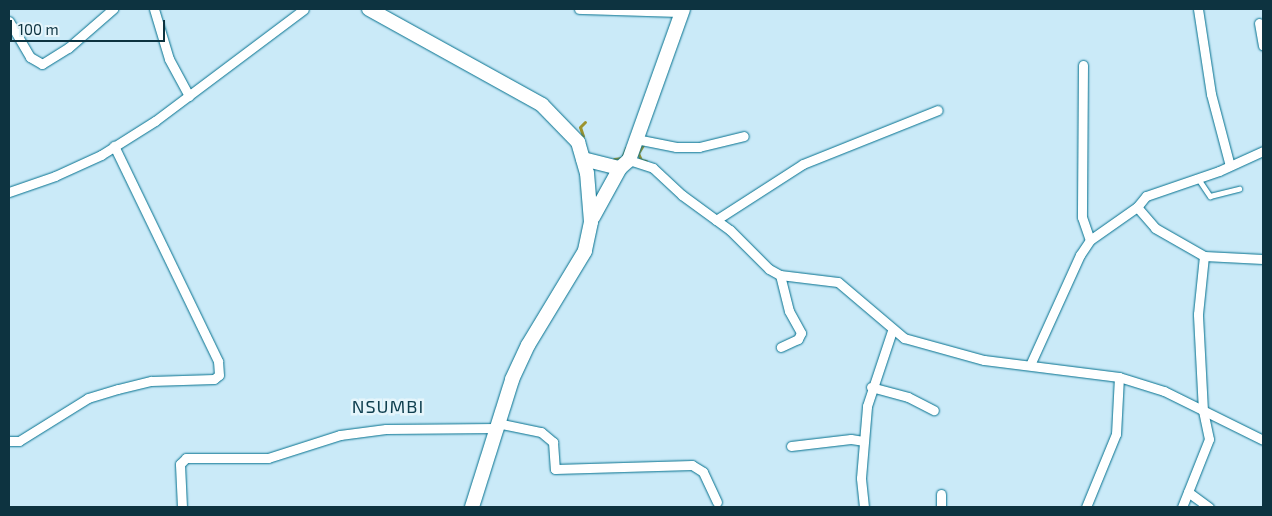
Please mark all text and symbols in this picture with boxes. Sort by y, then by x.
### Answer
scale bar [12,10,168,42]
text: 100 m [18,20,59,38]
district label: NSUMBI [351,395,425,417]

